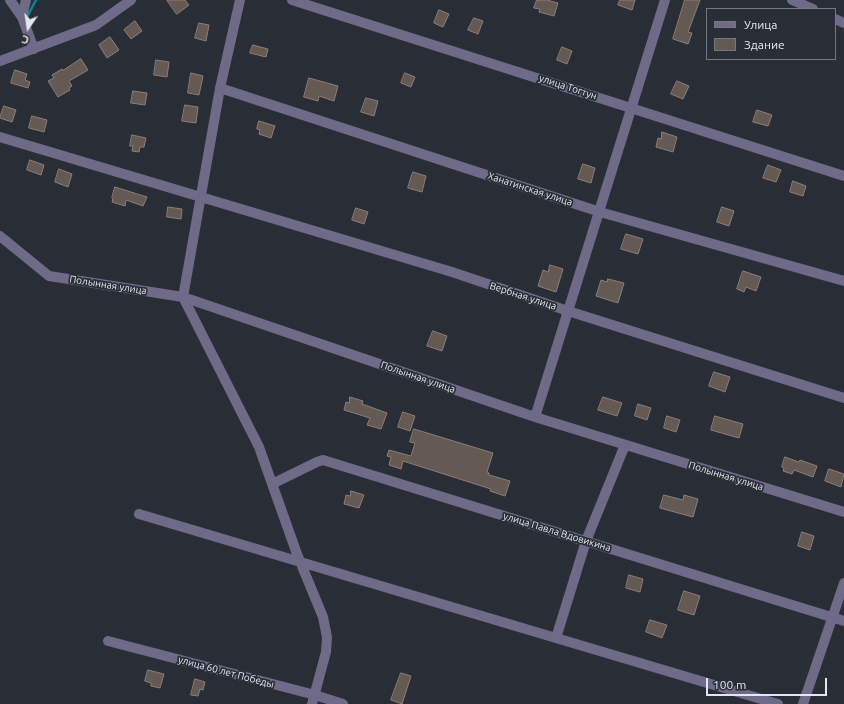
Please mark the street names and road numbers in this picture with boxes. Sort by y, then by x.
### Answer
street label: улица Тогтун [538,72,598,102]
street label: Ханатинская улица [486,170,574,208]
street label: Полынная улица [69,273,147,297]
street label: Вербная улица [488,280,558,312]
street label: Полынная улица [379,359,457,395]
street label: Полынная улица [687,459,765,493]
street label: улица Павла Вдовикина [502,510,612,554]
street label: улица 60 лет Победы [177,653,275,691]

